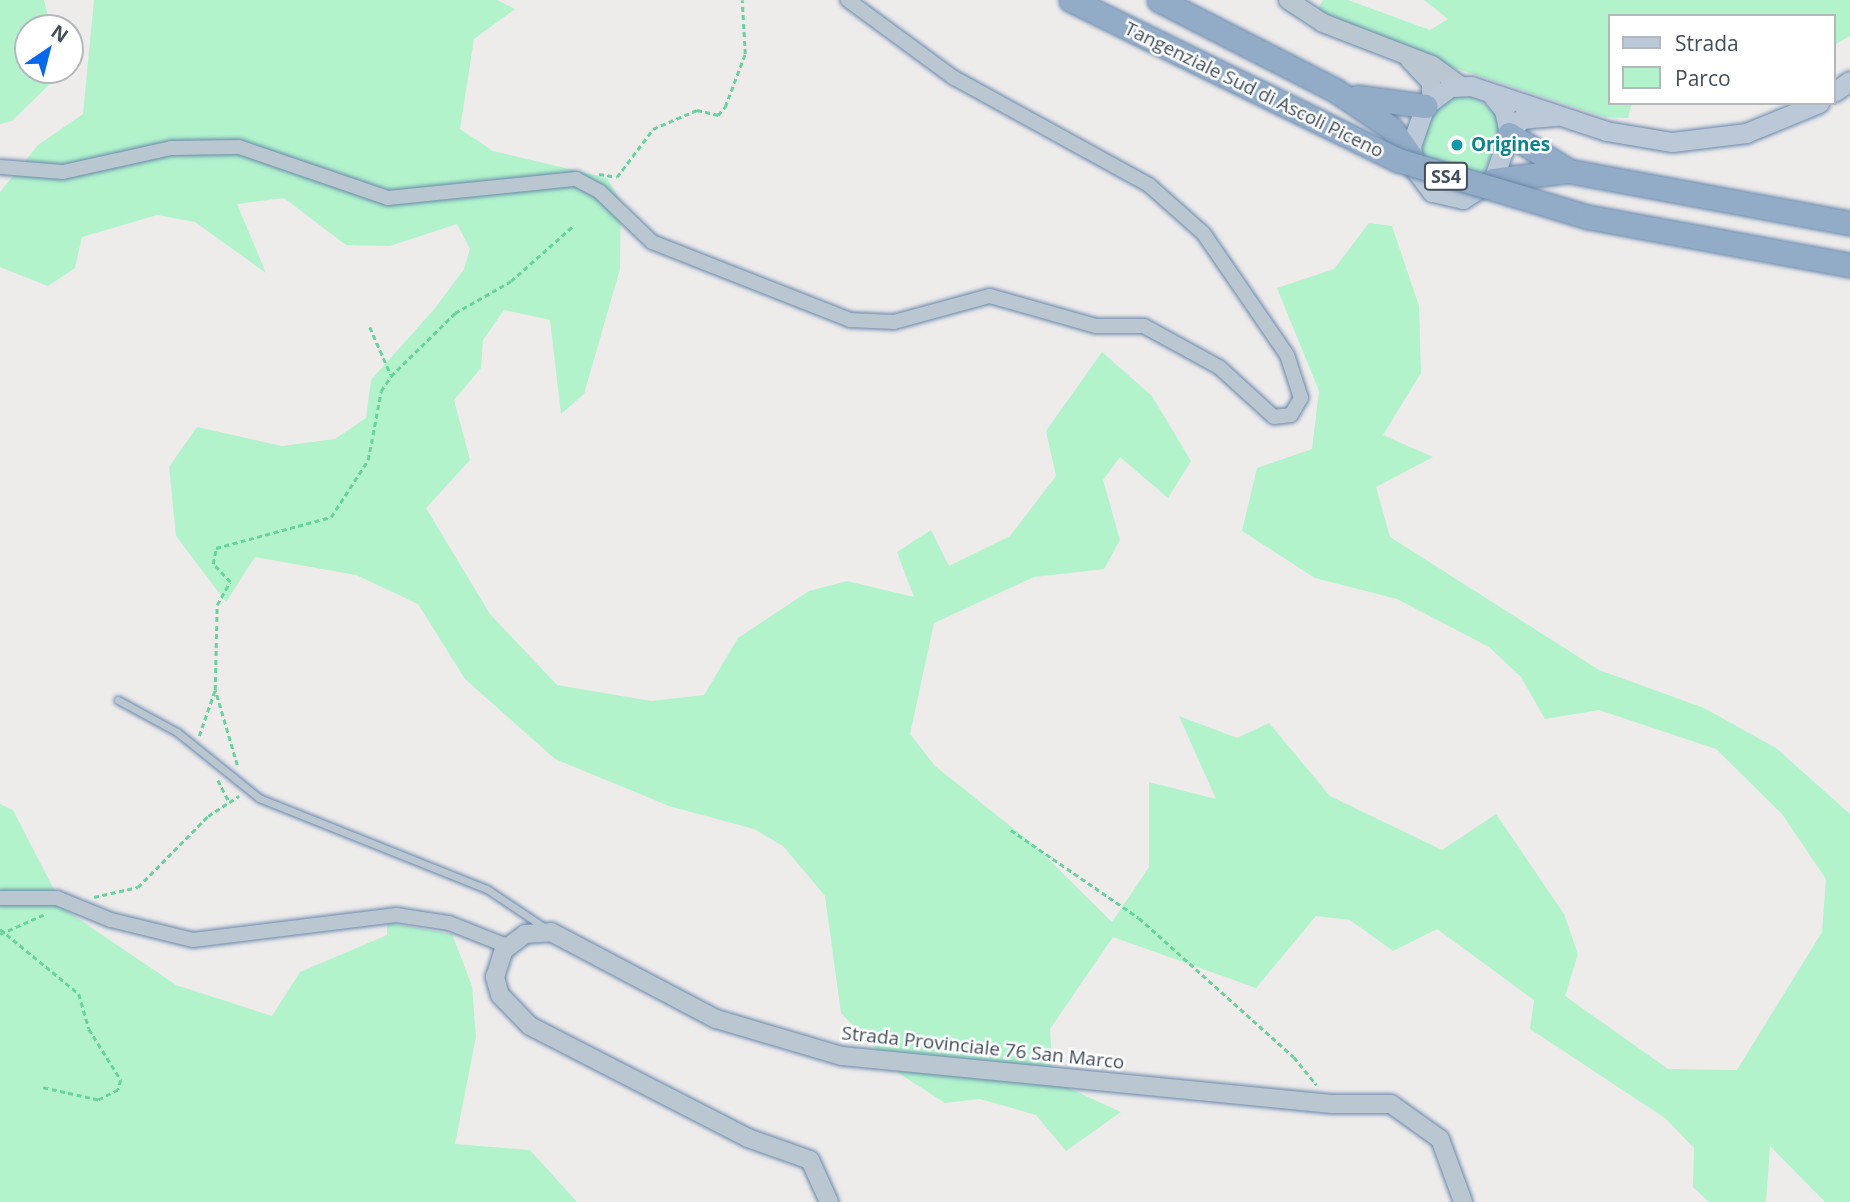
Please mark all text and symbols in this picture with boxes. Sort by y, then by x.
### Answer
north arrow [14,14,84,84]
legend [1608,14,1836,105]
street label: Tangenziale Sud di Ascoli Piceno [1121,17,1387,163]
text: N [46,18,74,49]
text: Strada [1675,29,1739,57]
text: Parco [1675,64,1731,92]
place label: Origines [1471,134,1550,156]
marker: Origines [1449,137,1465,153]
road number: SS4 [1423,162,1469,190]
street label: Strada Provinciale 76 San Marco [840,1022,1126,1074]

